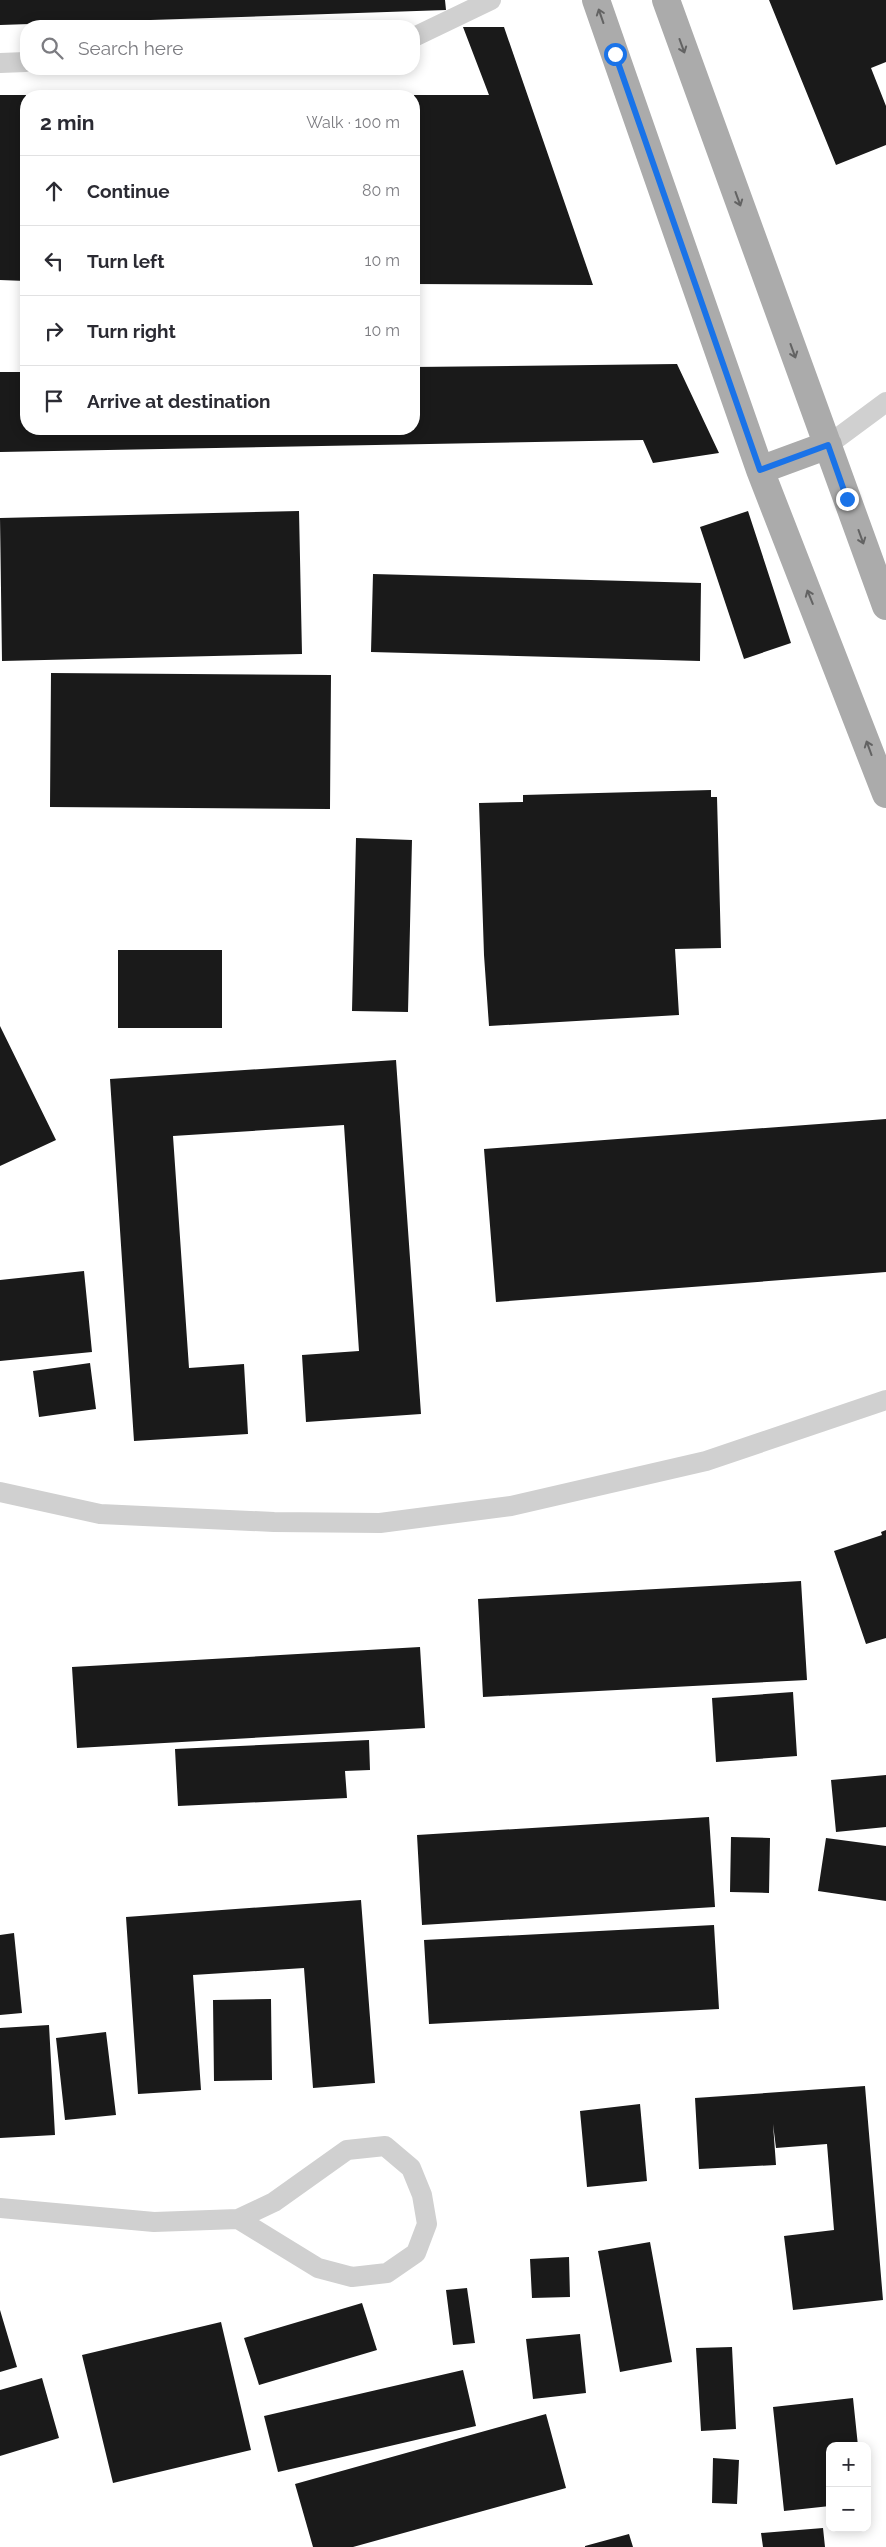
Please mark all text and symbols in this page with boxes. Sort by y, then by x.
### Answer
one-way arrow [596,8,606,24]
search box [20,20,420,75]
icon: search [38,34,66,62]
text: Search here [78,37,184,59]
one-way arrow [678,38,687,53]
route start [604,43,627,66]
text: 2 min [40,110,94,135]
text: Walk · 100 m [306,113,400,132]
icon: ahead [40,177,68,205]
text: Continue [87,180,170,202]
text: 80 m [362,181,400,200]
one-way arrow [734,190,743,206]
icon: left [40,247,68,275]
text: Turn left [87,250,164,272]
text: 10 m [365,251,400,270]
icon: right [40,317,68,345]
text: Turn right [87,320,176,342]
text: 10 m [365,321,400,340]
one-way arrow [789,343,798,358]
icon: arrive [40,387,68,415]
text: Arrive at destination [87,390,271,412]
route end [836,488,859,511]
one-way arrow [857,529,866,544]
one-way arrow [805,590,814,605]
one-way arrow [864,741,873,756]
map controls [826,2442,871,2532]
button: + [826,2442,871,2487]
button: − [826,2487,871,2532]

